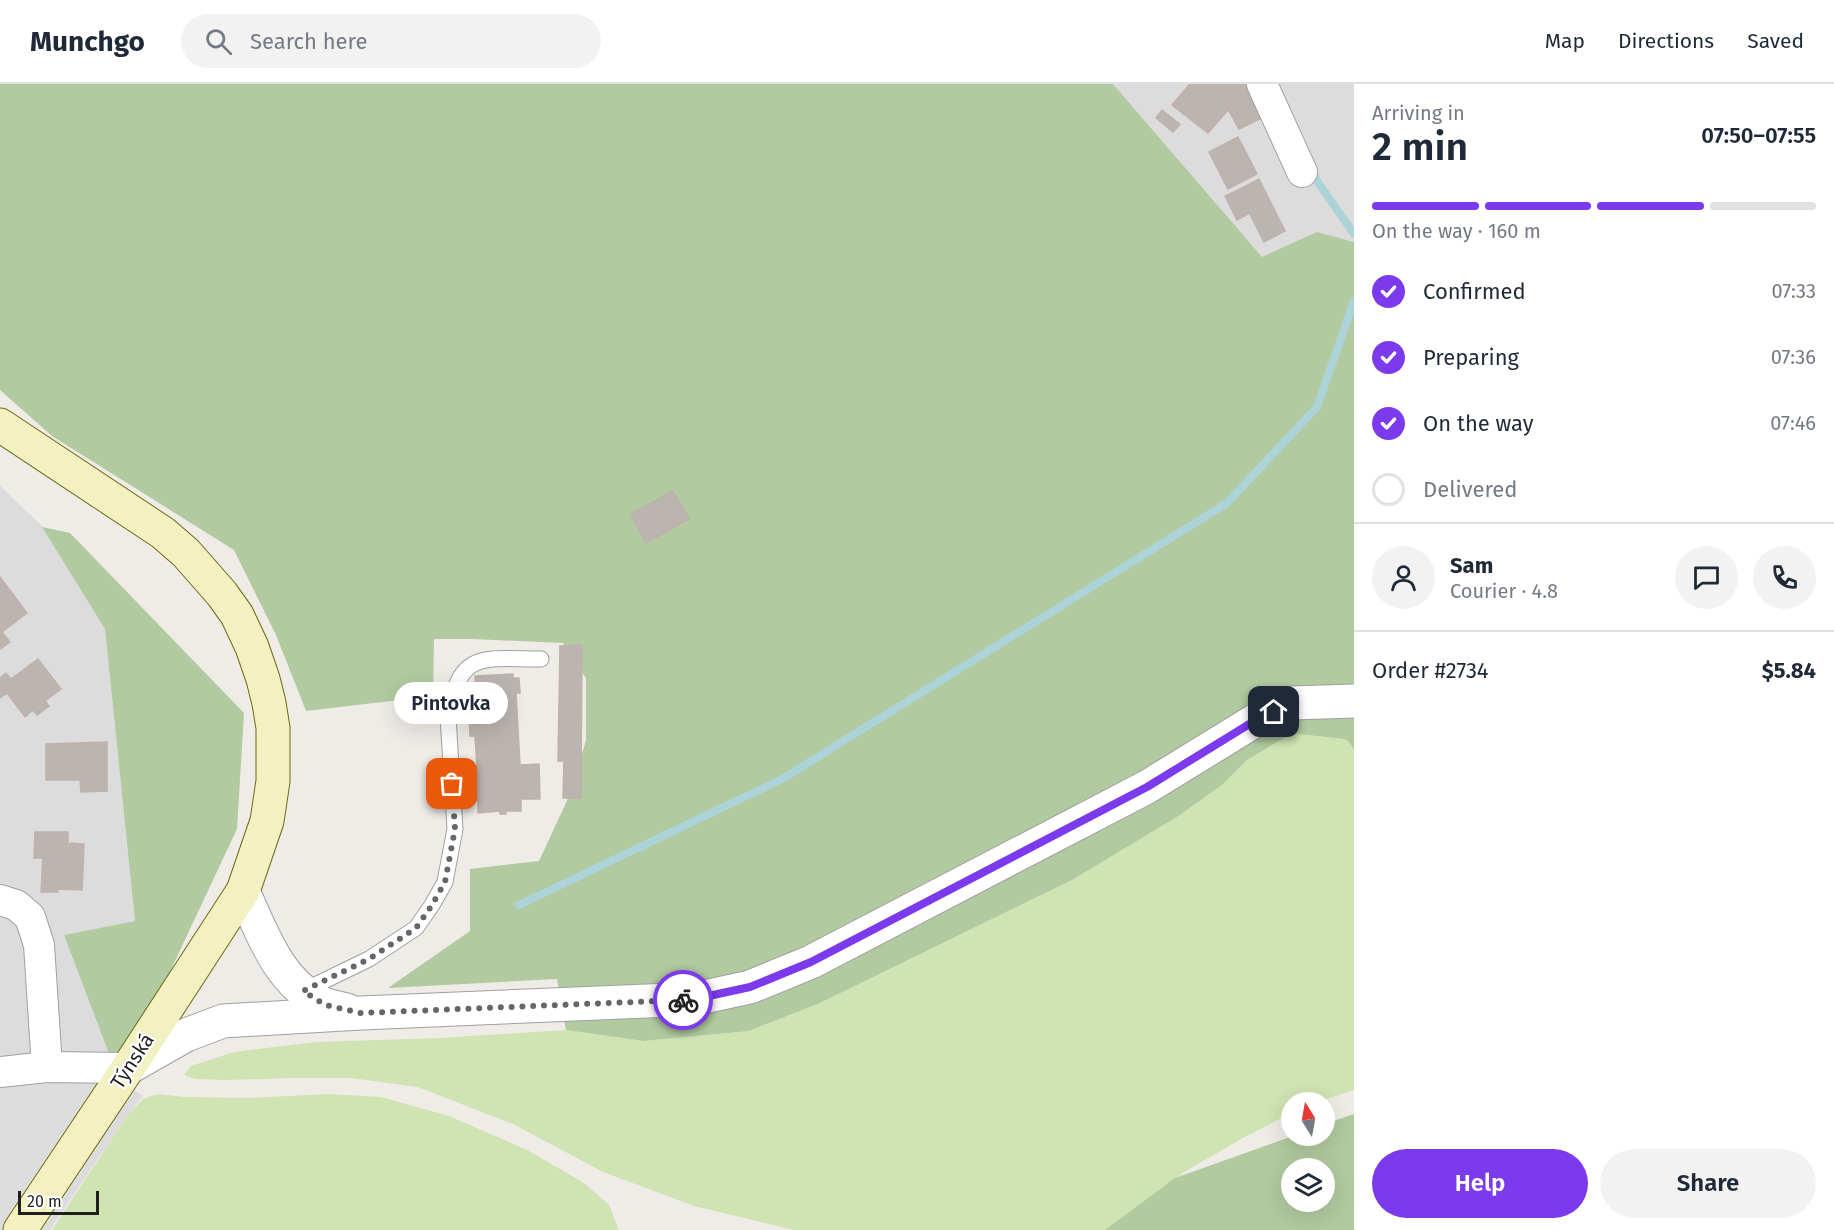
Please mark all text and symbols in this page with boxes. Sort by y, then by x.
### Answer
search box [181,14,601,68]
text: Munchgo [30,25,145,58]
icon: search [202,25,235,58]
text: Search here [250,28,367,55]
text: Map [1545,28,1585,54]
text: Directions [1618,28,1714,54]
text: Saved [1747,28,1804,54]
text: Arriving in [1372,101,1465,125]
text: 07:50–07:55 [1701,122,1816,149]
text: 2 min [1372,124,1468,170]
text: On the way · 160 m [1372,219,1541,243]
icon: check [1372,275,1405,308]
text: Confirmed [1423,278,1526,305]
text: 07:33 [1771,279,1816,303]
icon: check [1372,341,1405,374]
text: Preparing [1423,344,1519,371]
text: 07:36 [1771,345,1816,369]
icon: check [1372,407,1405,440]
text: On the way [1423,410,1534,437]
text: 07:46 [1770,411,1816,435]
text: Delivered [1423,476,1518,503]
button: person [1372,546,1435,609]
button: chat [1675,546,1738,609]
button: phone [1753,546,1816,609]
text: Sam [1450,552,1493,579]
text: Courier · 4.8 [1450,579,1558,603]
text: Order #2734 [1372,657,1489,684]
text: $5.84 [1762,657,1816,684]
callout: Pintovka [395,682,509,724]
pin [1248,686,1299,737]
text: Pintovka [411,691,491,715]
icon: home [1257,695,1290,728]
pin [426,758,477,809]
icon: bag [435,767,468,800]
courier [653,970,713,1030]
icon: bike [667,984,700,1017]
street label: Týnská [105,1029,159,1093]
north arrow [1281,1092,1335,1146]
map controls [1281,1092,1335,1212]
button: Help [1372,1149,1588,1218]
button: Share [1600,1149,1816,1218]
button: layers [1281,1158,1335,1212]
scale bar [18,1188,99,1216]
text: 20 m [27,1192,62,1211]

